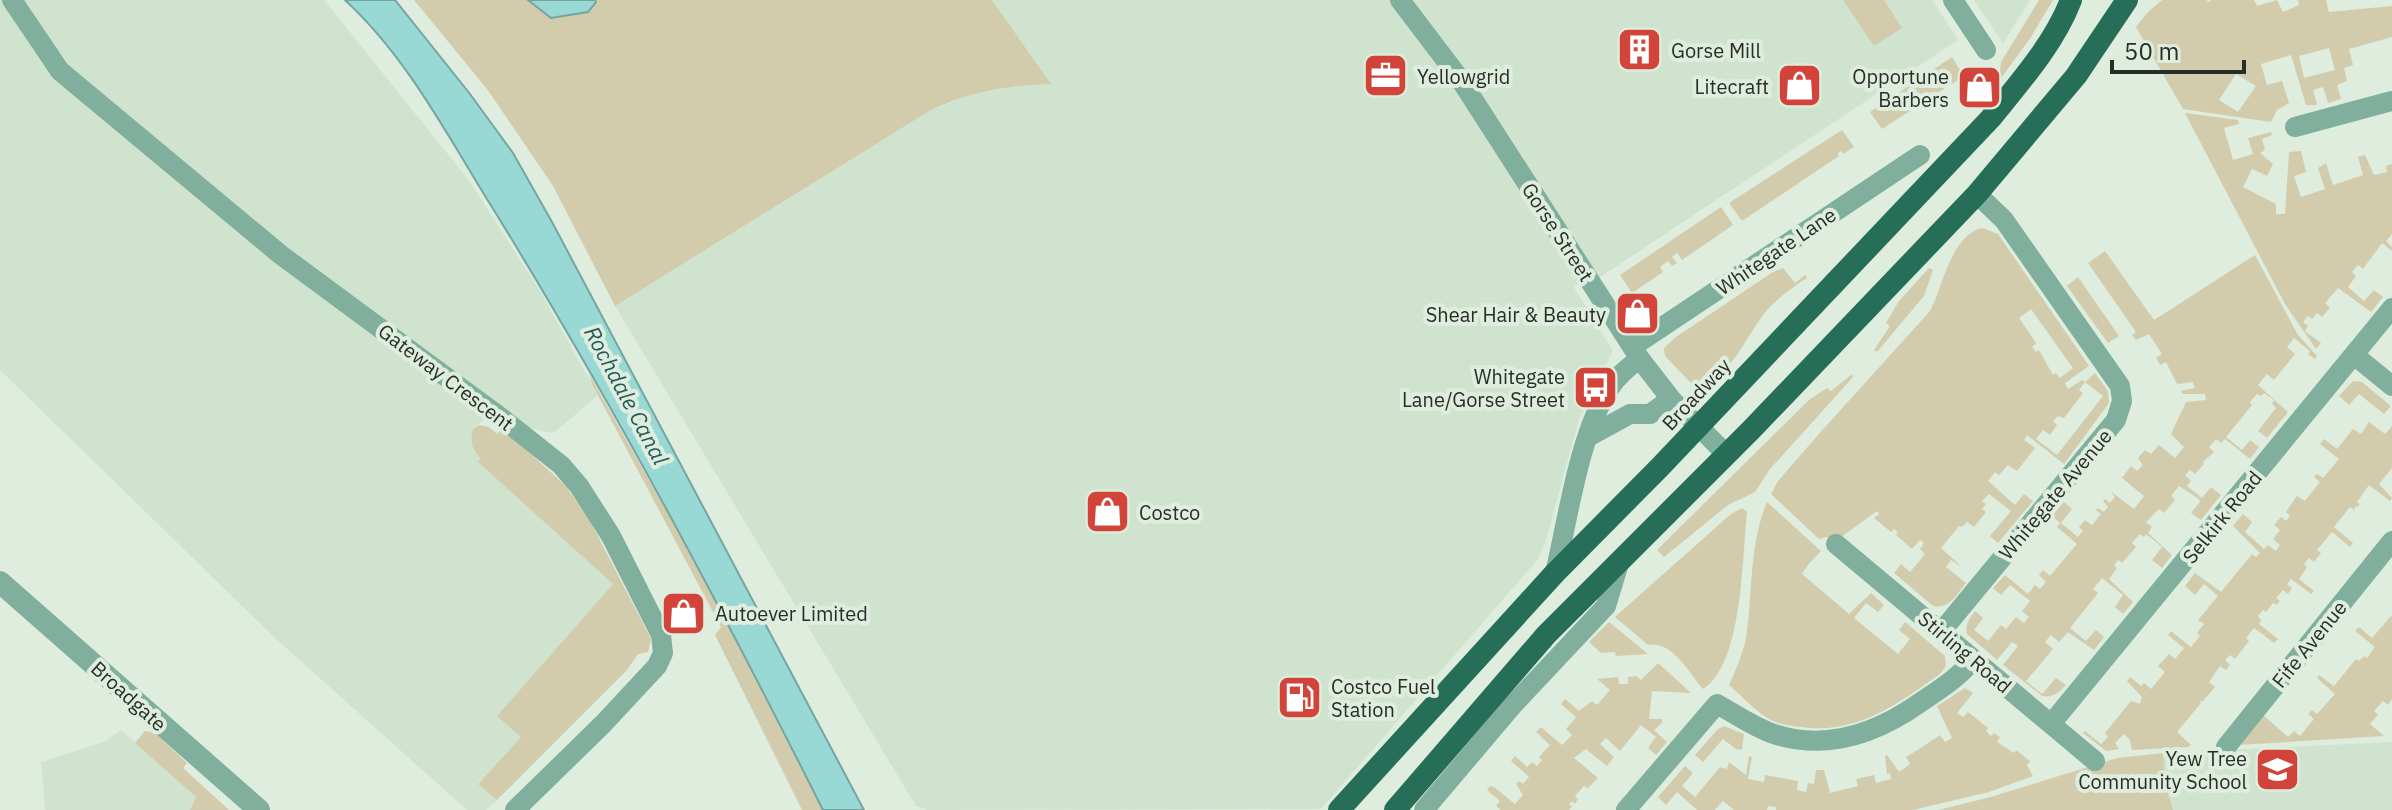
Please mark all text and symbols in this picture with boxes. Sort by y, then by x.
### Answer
scale bar [2112,24,2244,74]
building icon: Gorse Mill [1616,26,1664,74]
text: 50 m [2124,35,2179,67]
place label: Gorse Mill [1671,37,1761,64]
office icon: Yellowgrid [1362,52,1410,100]
shop icon: Litecraft [1776,62,1824,110]
place label: Yellowgrid [1417,63,1510,90]
place label: Opportune Barbers [1852,63,1949,113]
shop icon: Opportune Barbers [1956,64,2004,112]
place label: Litecraft [1695,73,1769,100]
street label: Gorse Street [1516,177,1600,287]
street label: Whitegate Lane [1711,201,1841,301]
shop icon: Shear Hair & Beauty [1613,290,1661,338]
place label: Shear Hair & Beauty [1426,301,1606,328]
street label: Gateway Crescent [373,317,519,437]
water label: Rochdale Canal [578,321,676,470]
street label: Broadway [1656,352,1736,436]
place label: Whitegate Lane/Gorse Street [1402,363,1565,413]
bus stop icon: Whitegate Lane/Gorse Street [1572,364,1620,412]
street label: Whitegate Avenue [1992,423,2118,565]
street label: Selkirk Road [2176,465,2268,569]
shop icon: Costco [1084,488,1132,536]
place label: Costco [1139,499,1200,526]
shop icon: Autoever Limited [660,589,708,637]
street label: Fife Avenue [2265,595,2353,693]
place label: Autoever Limited [715,600,868,627]
street label: Stirling Road [1913,605,2017,699]
street label: Broadgate [85,655,173,737]
place label: Costco Fuel Station [1331,673,1435,723]
fuel station icon: Costco Fuel Station [1276,674,1324,722]
place label: Yew Tree Community School [2078,745,2247,795]
school or university icon: Yew Tree Community School [2254,746,2302,794]

